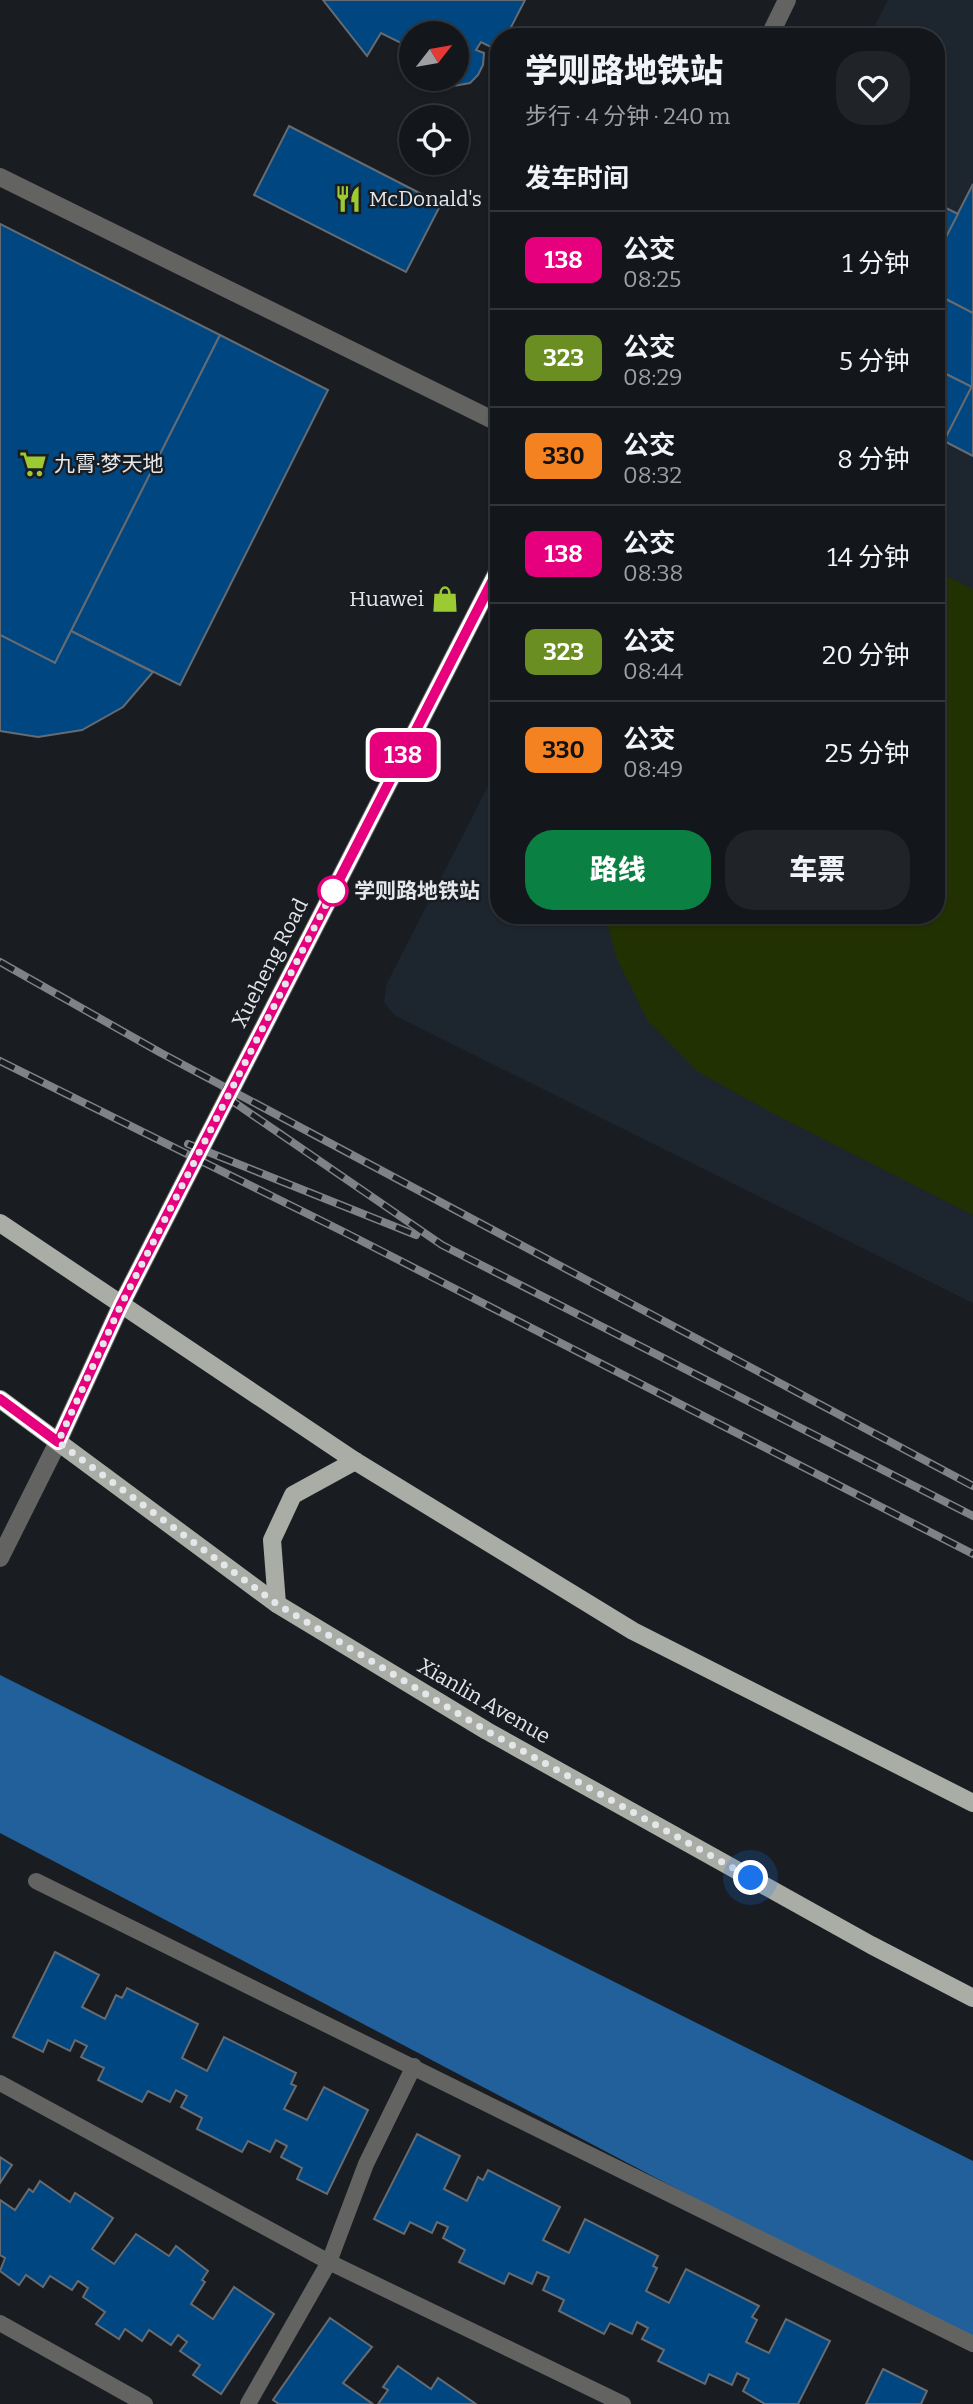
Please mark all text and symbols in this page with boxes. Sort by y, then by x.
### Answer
north arrow [399,21,469,91]
map controls [399,21,469,175]
text: 学则路地铁站 [525,51,723,91]
button: heart [836,51,910,125]
text: 步行 · 4 分钟 · 240 m [525,102,730,130]
button: locate [399,105,469,175]
text: 发车时间 [525,163,629,194]
restaurant icon: McDonald's [333,184,363,214]
place label: McDonald's [369,186,482,212]
text: 公交 [623,234,675,265]
text: 138 [544,246,583,274]
text: 1 分钟 [842,248,910,279]
text: 08:25 [623,265,681,293]
text: 公交 [623,332,675,363]
text: 323 [543,344,584,372]
text: 5 分钟 [839,346,910,377]
text: 08:29 [623,363,682,391]
text: 公交 [623,430,675,461]
text: 330 [542,442,585,470]
text: 8 分钟 [837,444,910,475]
supermarket icon: 九霄·梦天地 [18,449,48,479]
place label: 九霄·梦天地 [54,451,163,477]
text: 08:32 [623,461,682,489]
text: 公交 [623,528,675,559]
text: 138 [544,540,583,568]
text: 14 分钟 [827,542,910,573]
text: 08:38 [623,559,683,587]
shop icon: Huawei [430,584,460,614]
place label: Huawei [349,586,424,612]
text: 公交 [623,626,675,657]
text: 323 [543,638,584,666]
text: 20 分钟 [822,640,910,671]
text: 08:44 [623,657,683,685]
text: 公交 [623,724,675,755]
line badge: 138 [363,732,443,778]
text: 330 [542,736,585,764]
text: 25 分钟 [825,738,910,769]
text: 138 [384,741,422,769]
text: 08:49 [623,755,683,783]
button: 路线 [525,830,711,910]
button: 车票 [725,830,910,910]
marker: 学则路地铁站 [318,876,348,906]
place label: 学则路地铁站 [354,878,480,904]
street label: Xueheng Road [226,894,314,1032]
street label: Xianlin Avenue [413,1653,555,1749]
your location [733,1860,768,1895]

